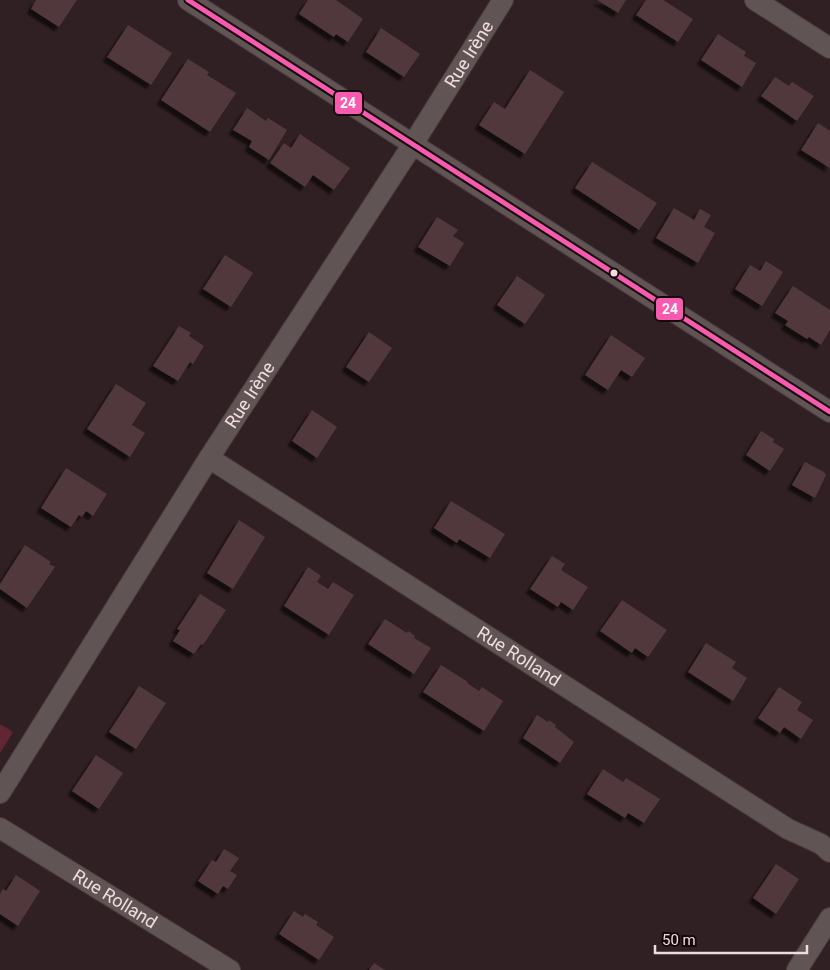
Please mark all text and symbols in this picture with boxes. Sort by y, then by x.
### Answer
street label: Rue Irène [440,17,497,91]
line badge: 24 [334,91,363,115]
text: 24 [340,95,356,111]
unlabelled marker [609,268,619,278]
line badge: 24 [655,297,684,321]
text: 24 [662,301,678,317]
street label: Rue Irène [220,358,279,432]
street label: Rue Rolland [473,622,565,691]
street label: Rue Rolland [69,865,161,932]
scale bar [655,922,808,954]
text: 50 m [662,931,696,949]

